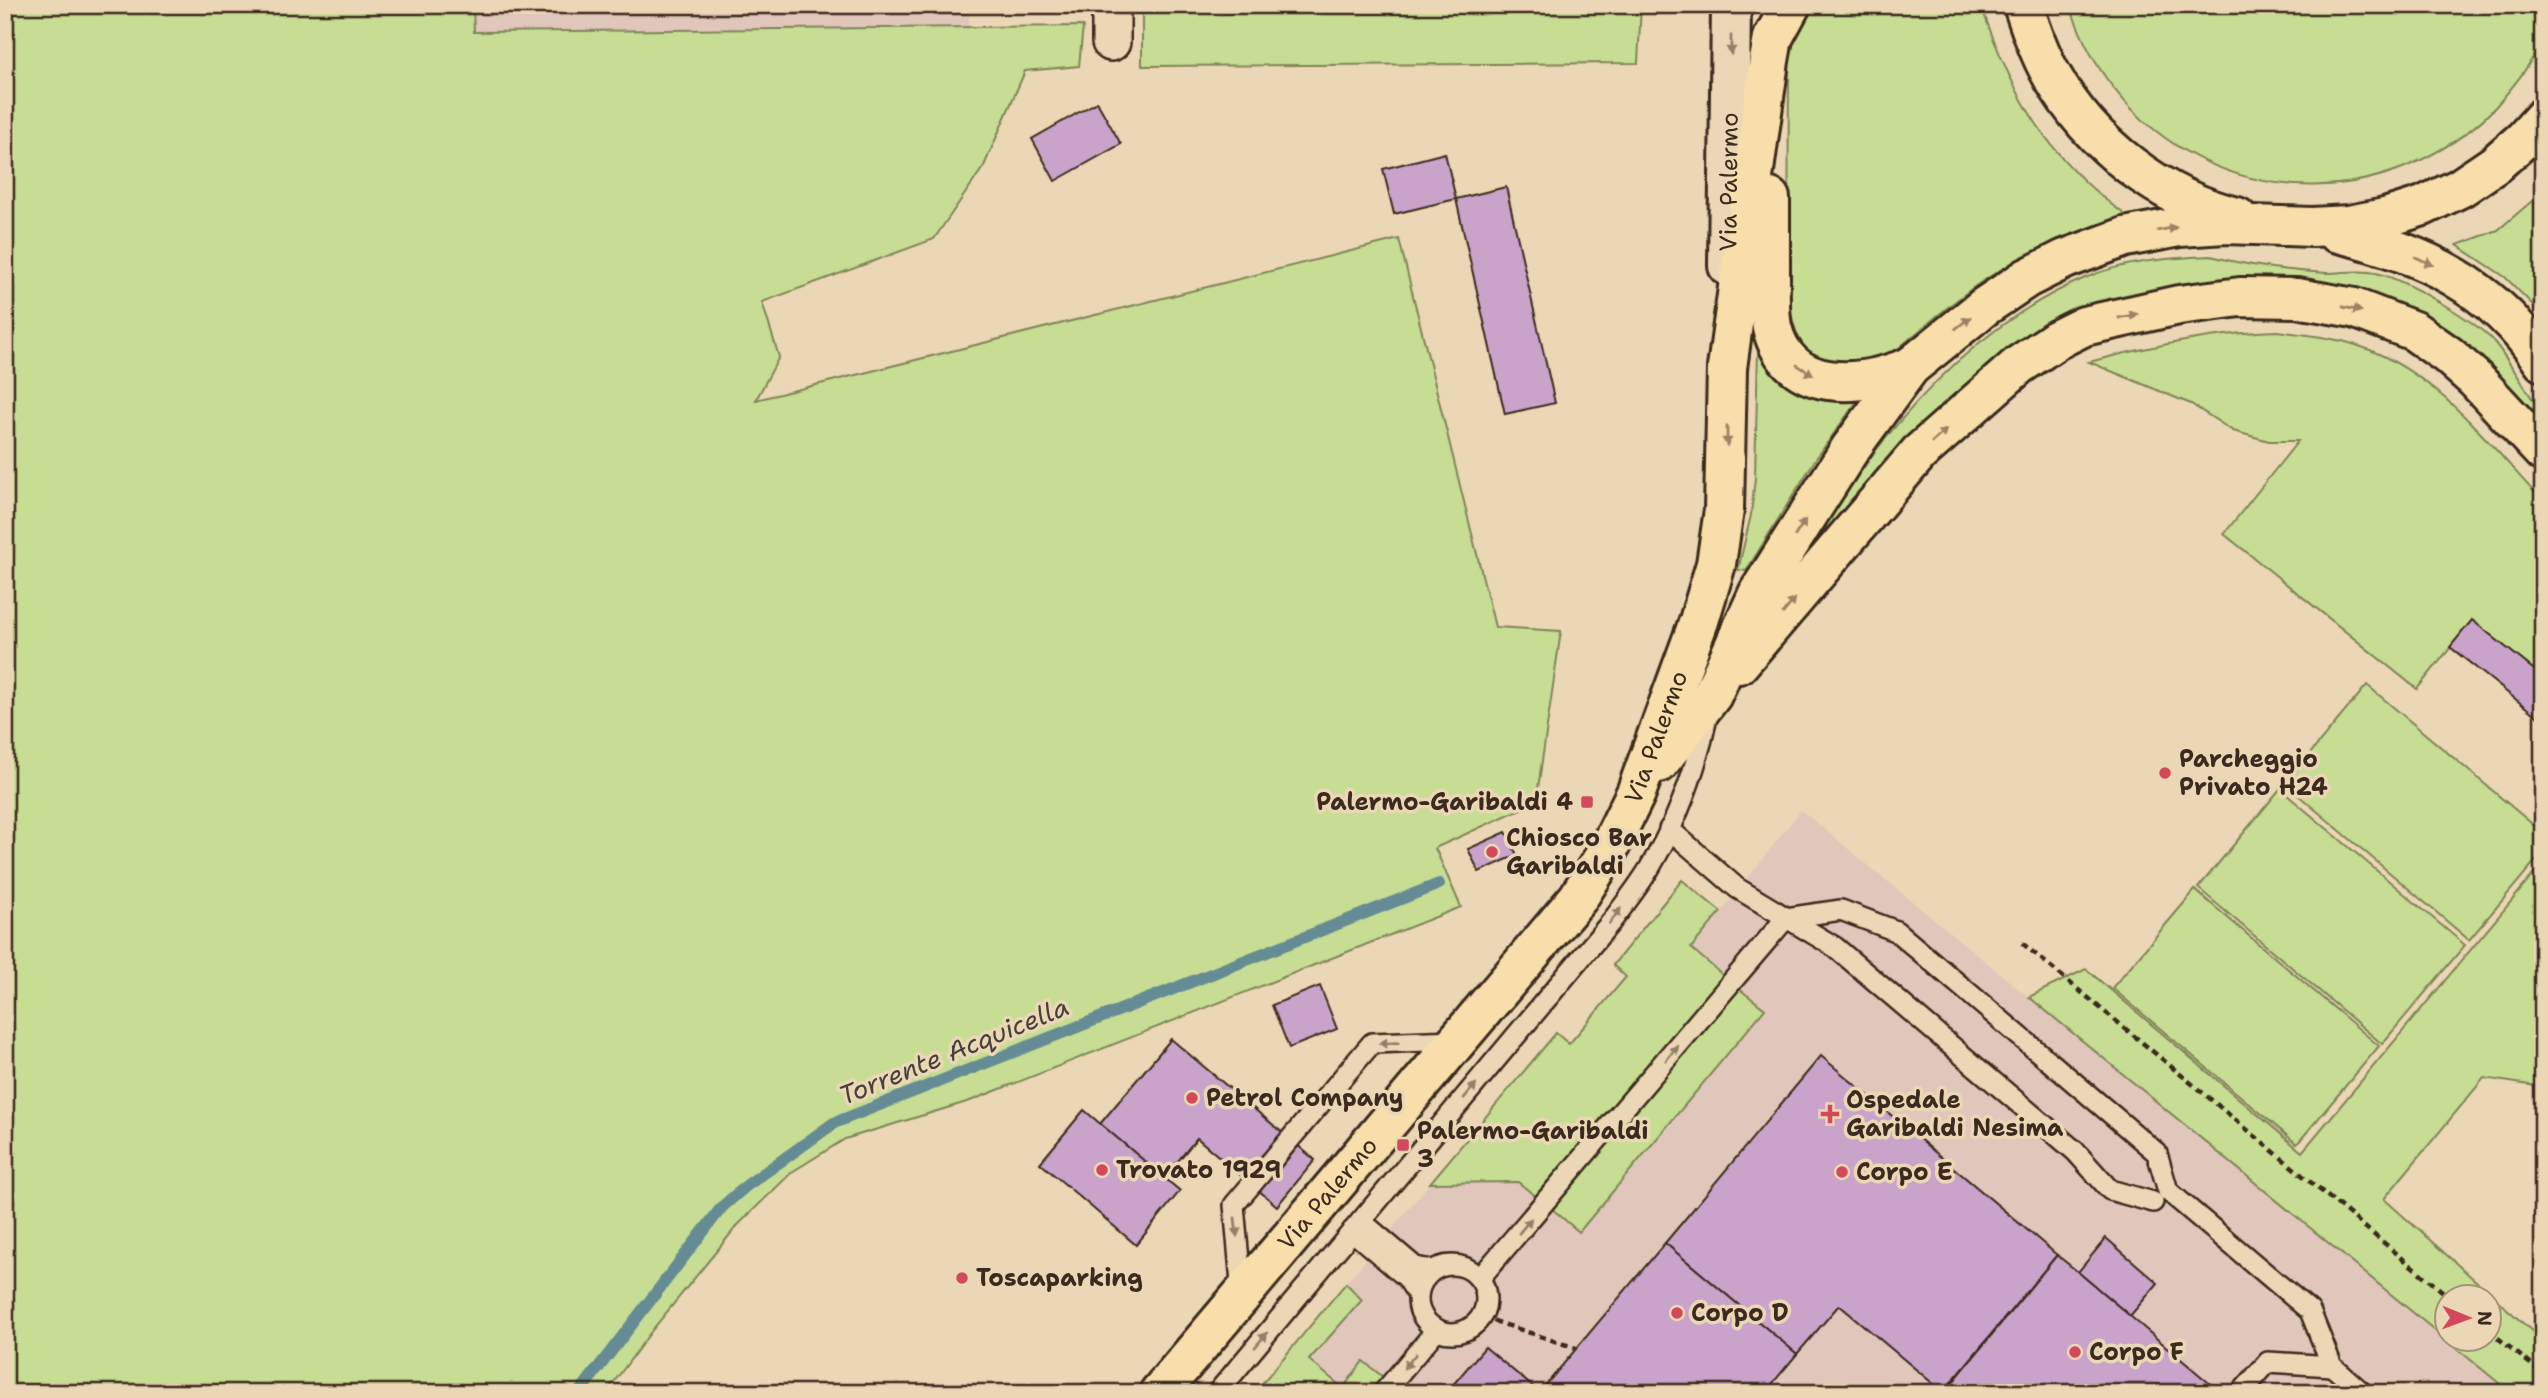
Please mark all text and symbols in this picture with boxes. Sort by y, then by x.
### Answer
one-way arrow [1725,34,1737,56]
street label: Via Palermo [1712,112,1746,252]
one-way arrow [2156,223,2178,234]
one-way arrow [2414,255,2434,267]
one-way arrow [2341,304,2363,315]
one-way arrow [2117,310,2139,321]
one-way arrow [1953,316,1971,331]
one-way arrow [1795,364,1815,377]
one-way arrow [1721,425,1733,447]
one-way arrow [1930,428,1948,444]
one-way arrow [1793,518,1806,537]
one-way arrow [1781,598,1796,615]
street label: Via Palermo [1617,666,1695,809]
place label: Parcheggio Privato H24 [2179,743,2328,803]
marker: Parcheggio Privato H24 [2157,765,2173,781]
place label: Palermo-Garibaldi 4 [1316,786,1573,818]
marker: Palermo-Garibaldi 4 [1579,794,1595,810]
place label: Chiosco Bar Garibaldi [1506,822,1652,882]
marker: Chiosco Bar Garibaldi [1484,844,1500,860]
one-way arrow [1608,907,1622,925]
water label: Torrente Acquicella [834,988,1074,1113]
one-way arrow [1378,1037,1400,1048]
one-way arrow [1664,1044,1679,1061]
place label: Petrol Company [1206,1082,1403,1114]
one-way arrow [1462,1082,1478,1100]
place label: Ospedale Garibaldi Nesima [1846,1084,2064,1144]
marker: Petrol Company [1184,1090,1200,1106]
marker: Ospedale Garibaldi Nesima [1820,1104,1840,1124]
place label: Palermo-Garibaldi 3 [1417,1115,1649,1175]
street label: Via Palermo [1270,1130,1385,1257]
marker: Palermo-Garibaldi 3 [1395,1137,1411,1153]
place label: Trovato 1929 [1116,1154,1281,1186]
place label: Corpo E [1856,1156,1953,1188]
marker: Trovato 1929 [1094,1162,1110,1178]
marker: Corpo E [1834,1164,1850,1180]
one-way arrow [1231,1217,1242,1239]
one-way arrow [1517,1217,1532,1235]
place label: Toscaparking [976,1262,1143,1294]
marker: Toscaparking [954,1270,970,1286]
north arrow [2432,1282,2502,1352]
place label: Corpo D [1691,1297,1789,1329]
marker: Corpo D [1669,1305,1685,1321]
text: N [2472,1311,2497,1326]
one-way arrow [1253,1332,1268,1349]
place label: Corpo F [2089,1336,2184,1368]
marker: Corpo F [2067,1344,2083,1360]
one-way arrow [1402,1352,1418,1370]

